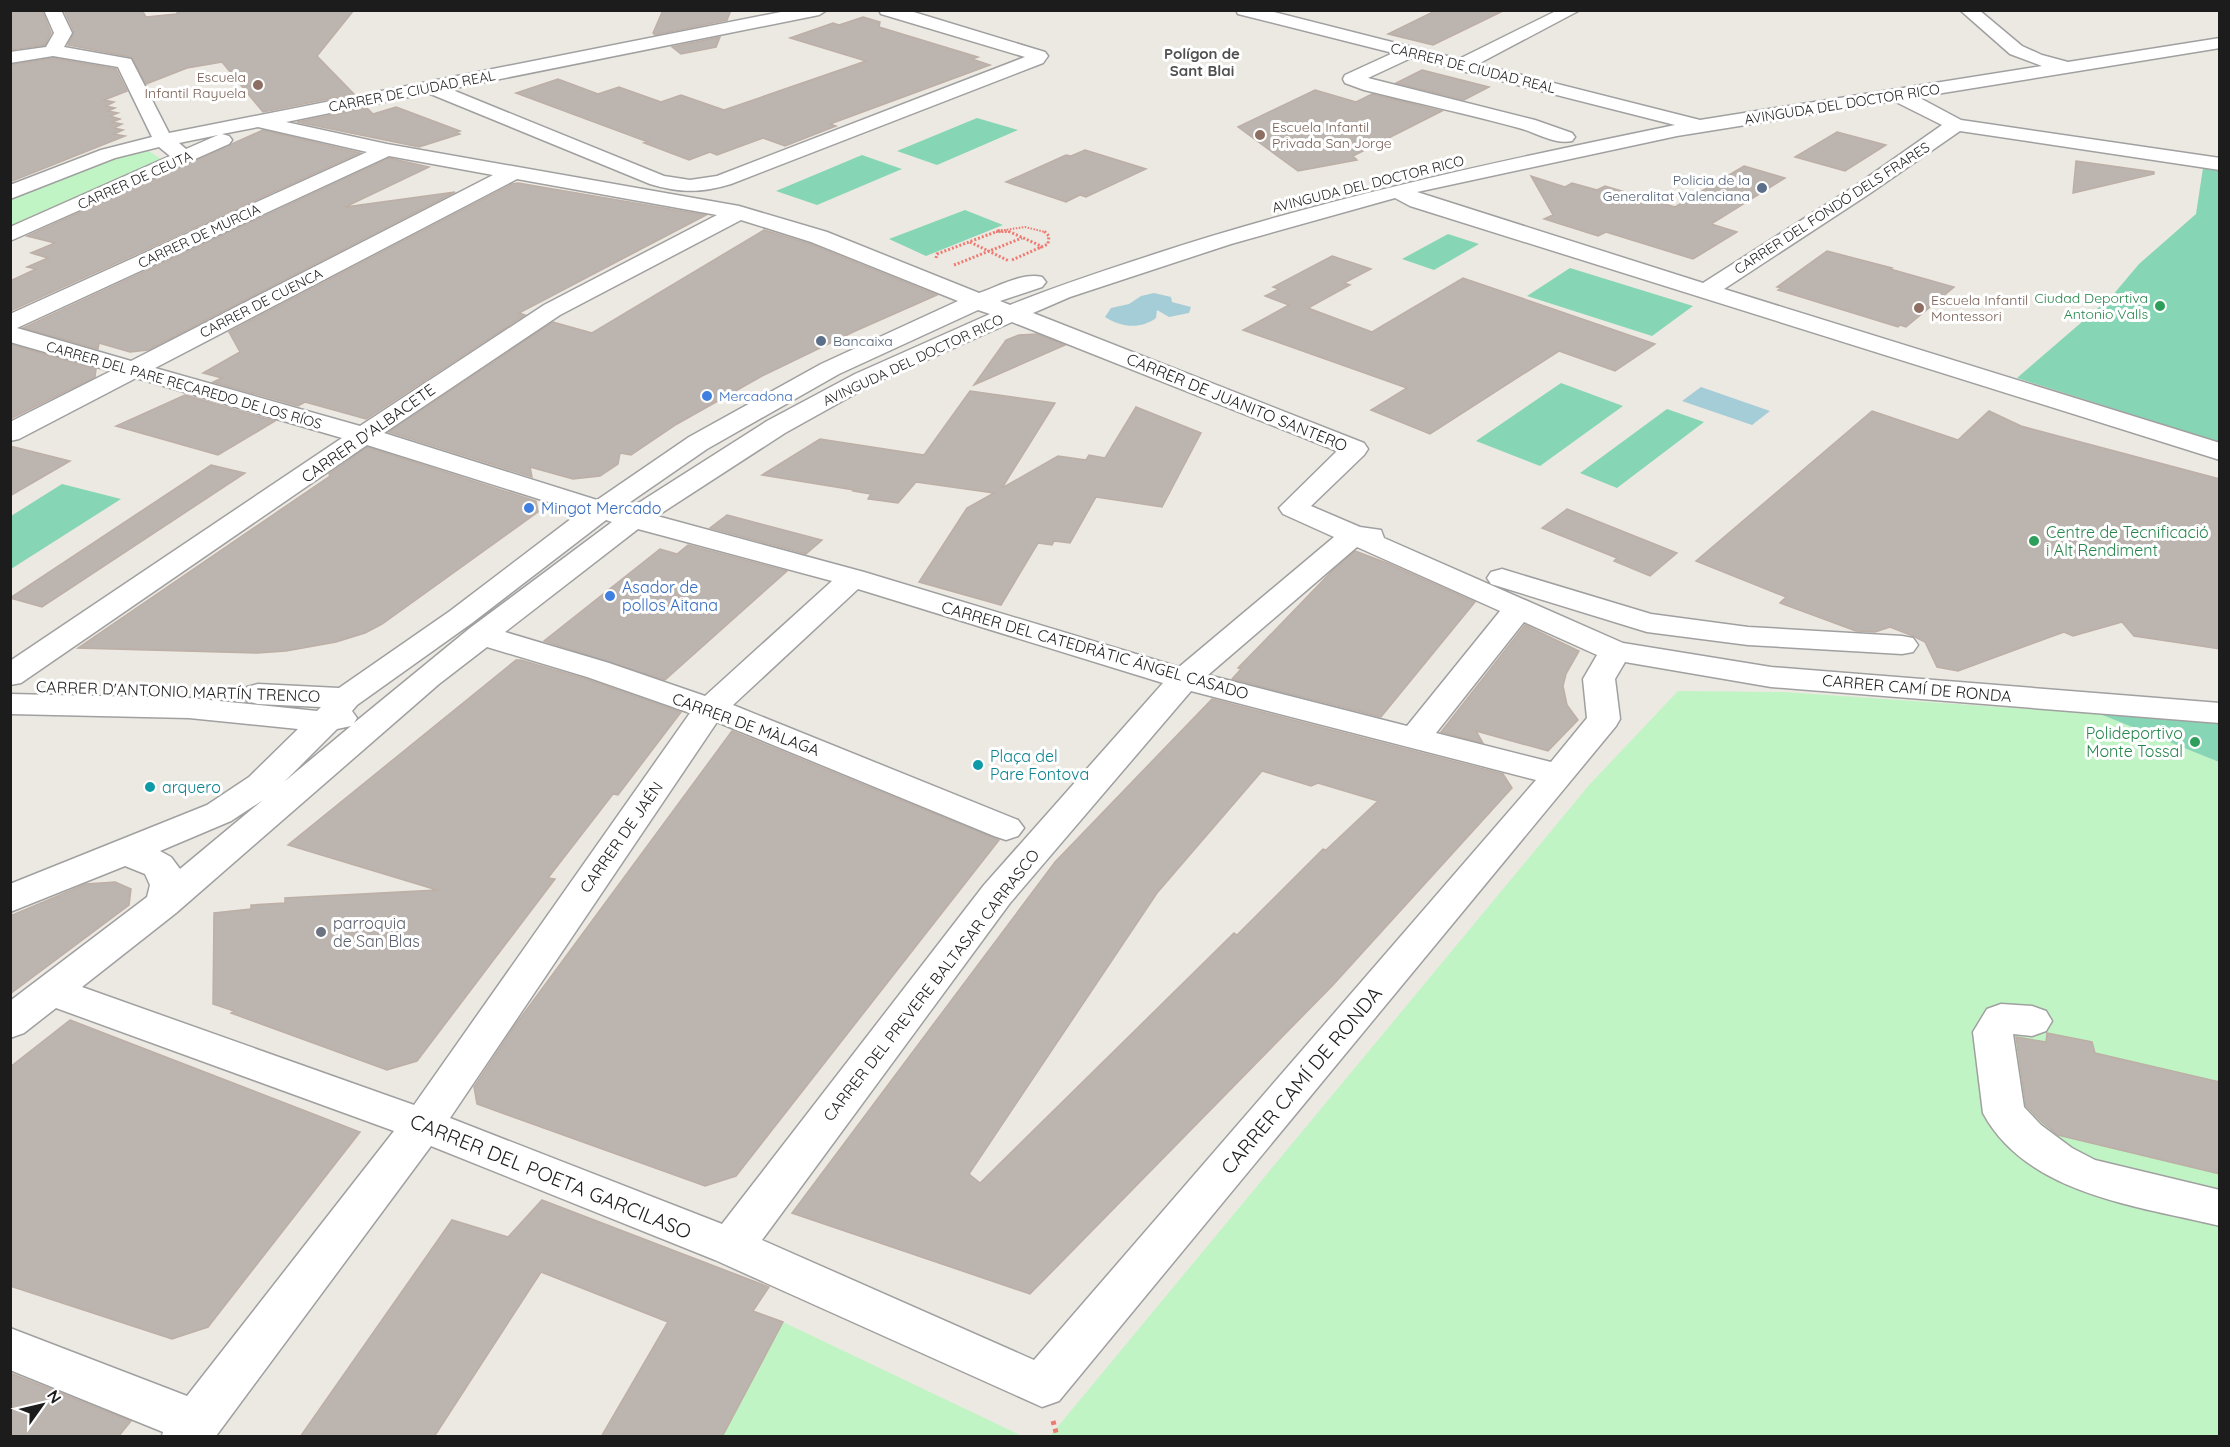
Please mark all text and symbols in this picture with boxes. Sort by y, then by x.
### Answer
street label: CARRER DE CIUDAD REAL [1389,39,1558,97]
district label: Polígon de Sant Blai [1164,44,1240,80]
street label: CARRER DE CIUDAD REAL [327,66,497,116]
place label: Escuela Infantil Rayuela [145,68,246,102]
marker: Escuela Infantil Rayuela [251,78,265,92]
street label: AVINGUDA DEL DOCTOR RICO [1743,80,1941,128]
place label: Escuela Infantil Privada San Jorge [1272,118,1392,152]
marker: Escuela Infantil Privada San Jorge [1253,128,1267,142]
street label: CARRER DEL FONDÓ DELS FRARES [1731,138,1933,278]
street label: CARRER DE CEUTA [75,147,195,213]
street label: AVINGUDA DEL DOCTOR RICO [1270,151,1466,217]
place label: Policia de la Generalitat Valenciana [1603,171,1750,205]
marker: Policia de la Generalitat Valenciana [1755,181,1769,195]
street label: CARRER DE MURCIA [135,200,263,272]
street label: CARRER DE CUENCA [197,264,325,342]
place label: Ciudad Deportiva Antonio Valls [2035,289,2148,323]
place label: Escuela Infantil Montessori [1931,291,2028,325]
marker: Ciudad Deportiva Antonio Valls [2153,299,2167,313]
marker: Escuela Infantil Montessori [1912,301,1926,315]
street label: AVINGUDA DEL DOCTOR RICO [820,310,1007,410]
place label: Bancaixa [833,332,893,350]
marker: Bancaixa [814,334,828,348]
street label: CARRER DEL PARE RECAREDO DE LOS RÍOS [44,337,324,433]
street label: CARRER DE JUANITO SANTERO [1124,348,1350,456]
street label: CARRER D'ALBACETE [297,379,439,487]
place label: Mercadona [719,387,793,405]
marker: Mercadona [700,389,714,403]
place label: Mingot Mercado [541,498,661,518]
marker: Mingot Mercado [522,501,536,515]
place label: Centre de Tecnificació i Alt Rendiment [2046,522,2209,560]
marker: Centre de Tecnificació i Alt Rendiment [2027,534,2041,548]
place label: Asador de pollos Aitana [622,577,718,615]
marker: Asador de pollos Aitana [603,589,617,603]
street label: CARRER DEL CATEDRÀTIC ÁNGEL CASADO [939,596,1251,704]
street label: CARRER CAMÍ DE RONDA [1821,670,2013,706]
street label: CARRER D'ANTONIO MARTÍN TRENCO [36,676,320,706]
street label: CARRER DE MÀLAGA [670,688,822,760]
place label: Polideportivo Monte Tossal [2086,723,2183,761]
marker: Polideportivo Monte Tossal [2188,735,2202,749]
place label: Plaça del Pare Fontova [990,746,1089,784]
marker: Plaça del Pare Fontova [971,758,985,772]
place label: arquero [162,777,221,797]
street label: CARRER DE JAÉN [575,777,667,897]
marker: arquero [143,780,157,794]
street label: CARRER DEL PREVERE BALTASAR CARRASCO [819,845,1043,1125]
place label: parroquia de San Blas [333,913,420,951]
marker: parroquia de San Blas [314,925,328,939]
street label: CARRER CAMÍ DE RONDA [1215,981,1387,1179]
street label: CARRER DEL POETA GARCILASO [407,1108,695,1244]
north arrow [12,1375,72,1435]
text: N [43,1386,66,1407]

